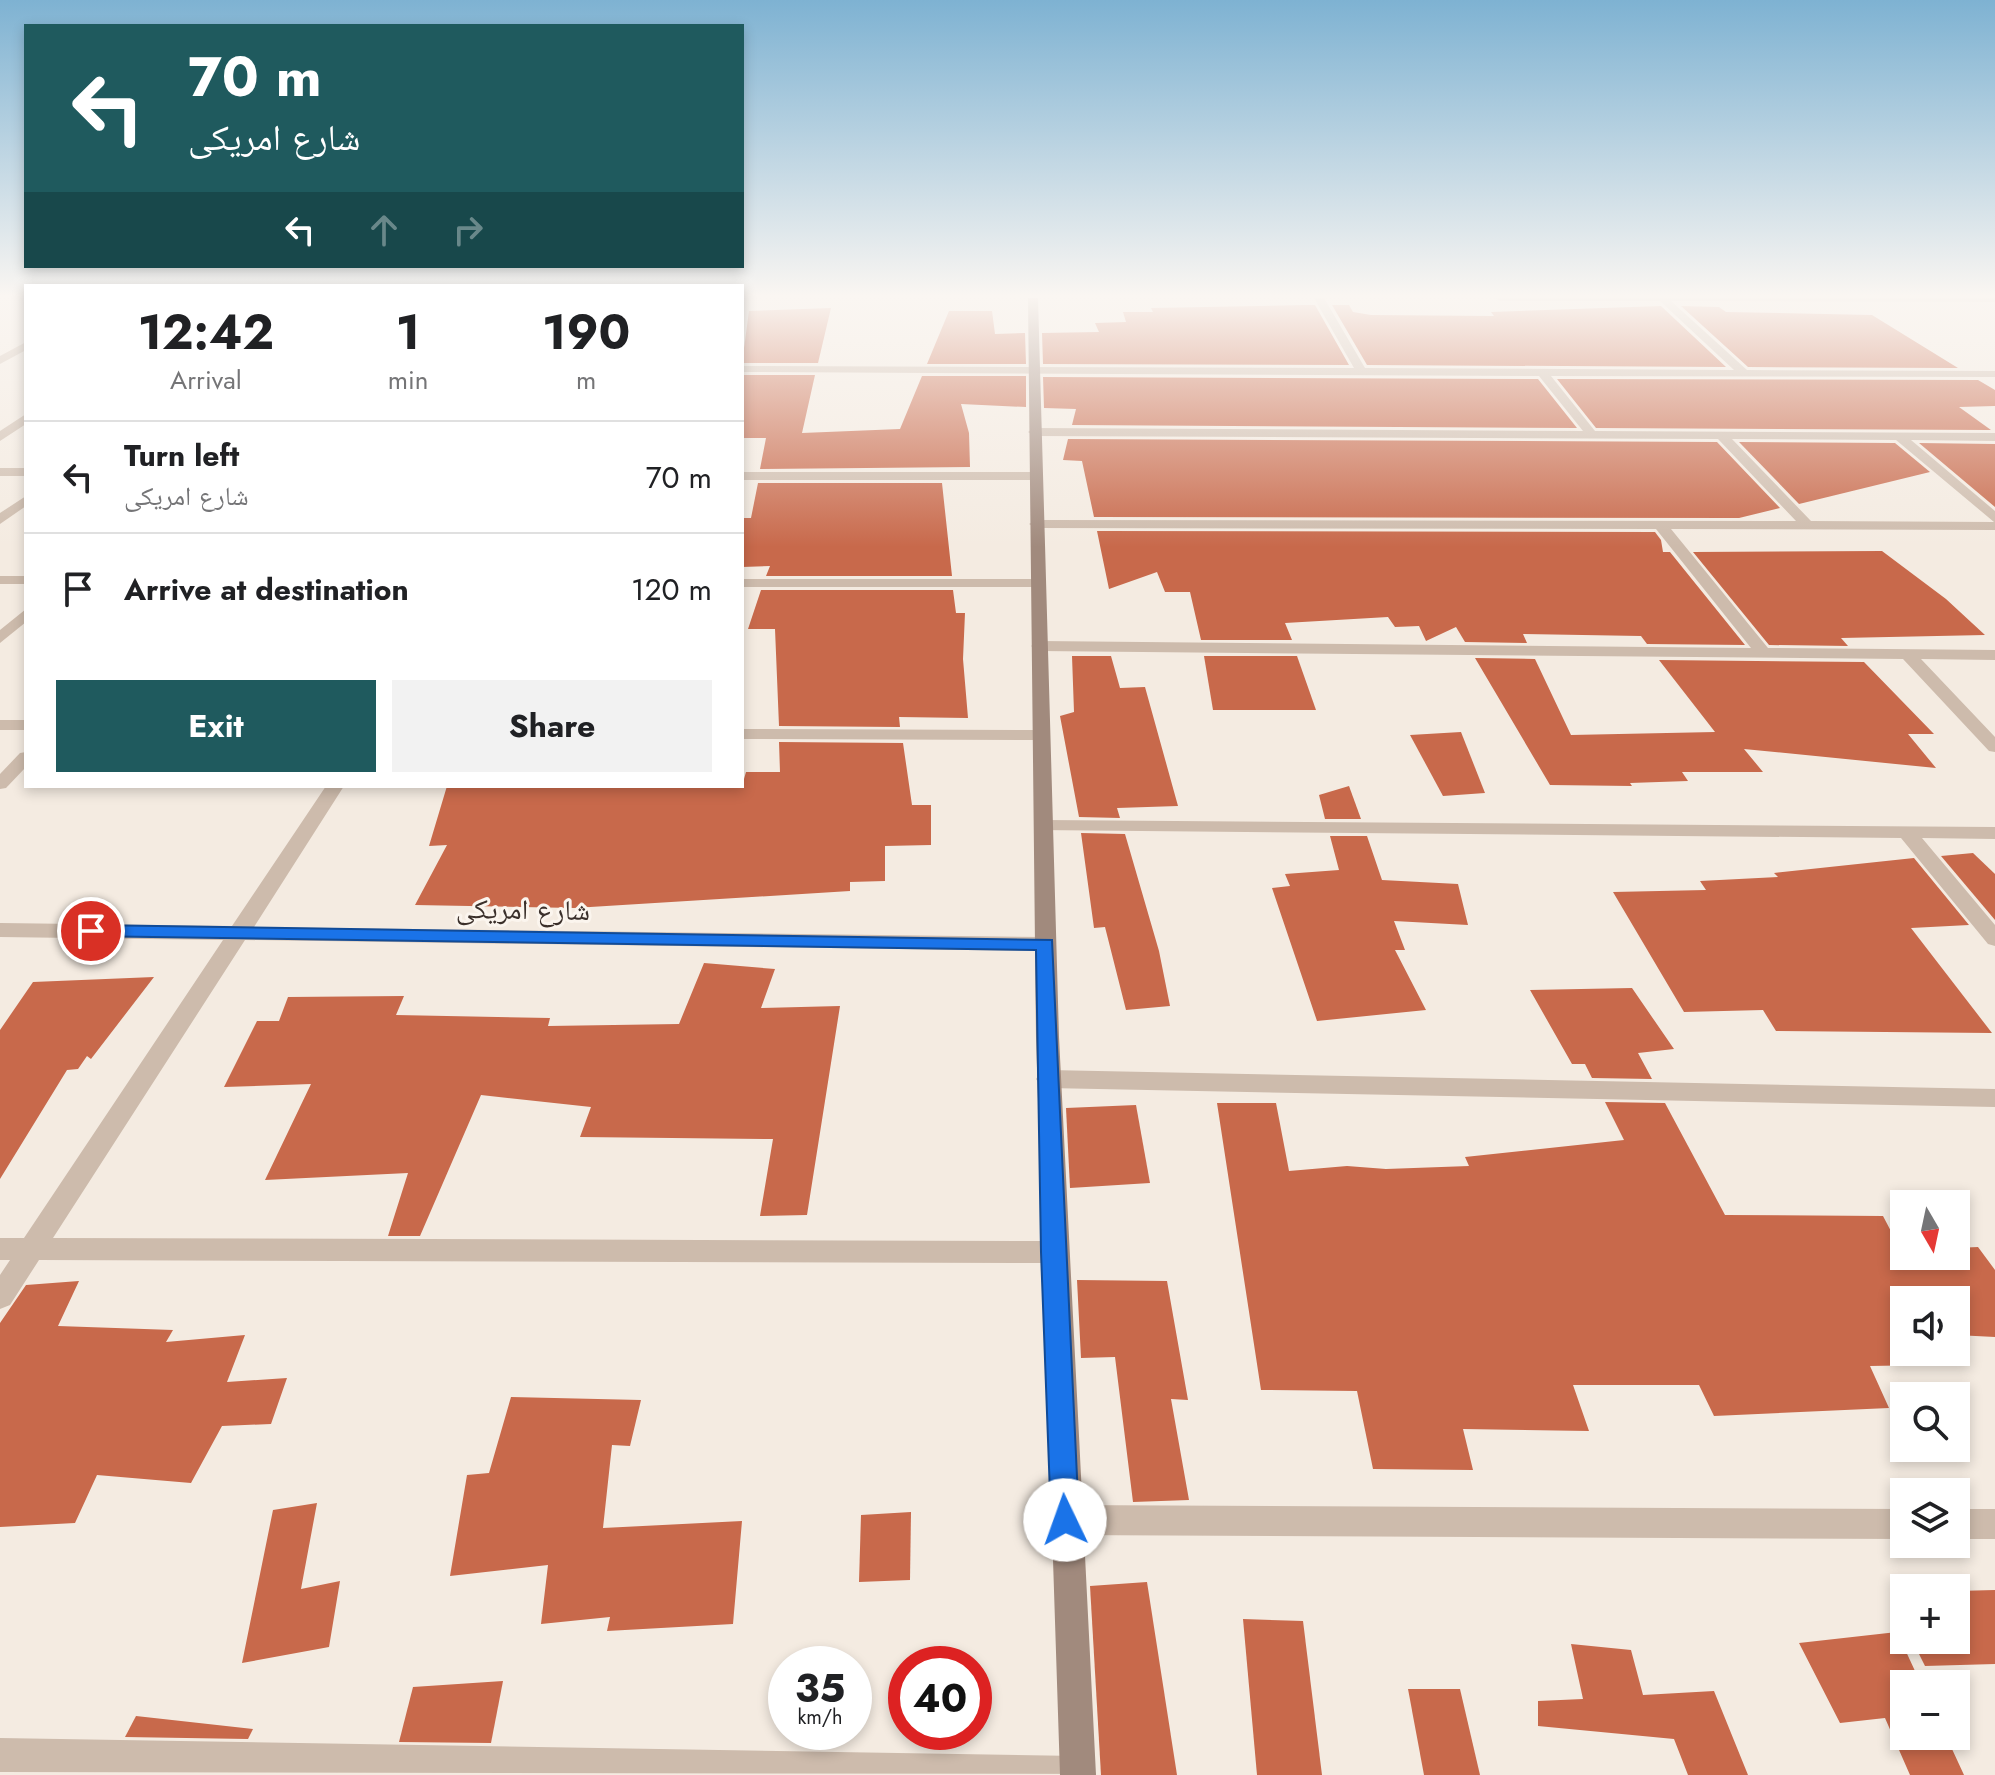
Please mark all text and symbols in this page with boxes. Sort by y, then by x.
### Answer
text: 70 m [188,36,322,117]
icon: left [56,56,160,160]
text: شارع امريكى [188,111,360,163]
icon: left [278,208,322,252]
icon: ahead [362,208,406,252]
icon: right [446,208,490,252]
text: 12:42 [138,298,274,367]
text: 1 [396,298,420,367]
text: 190 [542,298,630,367]
text: Arrival [170,361,242,399]
text: min [388,361,428,399]
text: m [576,361,596,399]
text: Turn left [124,434,239,477]
icon: left [56,455,100,499]
text: 70 m [646,456,712,499]
text: شارع امريكى [124,477,249,515]
icon: arrive [56,567,100,611]
text: Arrive at destination [124,568,409,611]
text: 120 m [631,568,712,611]
button: Exit [56,680,376,772]
button: Share [392,680,712,772]
street label: شارع امريكى [456,888,590,931]
pin [57,897,125,965]
icon: arrive [69,909,113,953]
north arrow [1890,1190,1970,1270]
map controls [1890,1190,1970,1750]
button: sound [1890,1286,1970,1366]
button: search [1890,1382,1970,1462]
position arrow [1023,1478,1107,1562]
button: layers [1890,1478,1970,1558]
button: + [1890,1574,1970,1654]
speed limit sign: 40 [888,1646,992,1750]
text: 35 [795,1659,845,1717]
button: − [1890,1670,1970,1750]
text: km/h [797,1703,843,1732]

